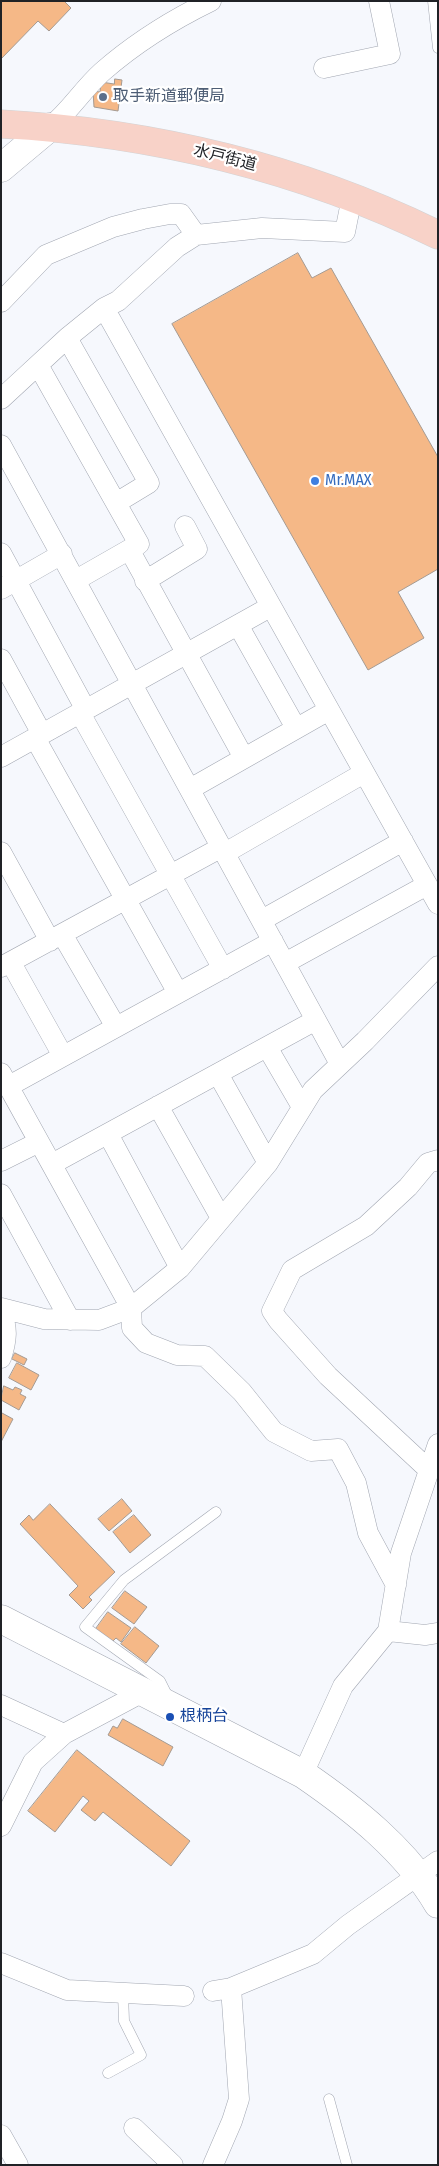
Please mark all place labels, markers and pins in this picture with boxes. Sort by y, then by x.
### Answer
place label: 取手新道郵便局 [113,87,225,107]
marker: 取手新道郵便局 [97,91,109,103]
place label: Mr.MAX [325,471,372,491]
marker: Mr.MAX [309,475,321,487]
place label: 根柄台 [180,1707,228,1727]
marker: 根柄台 [164,1711,176,1723]

